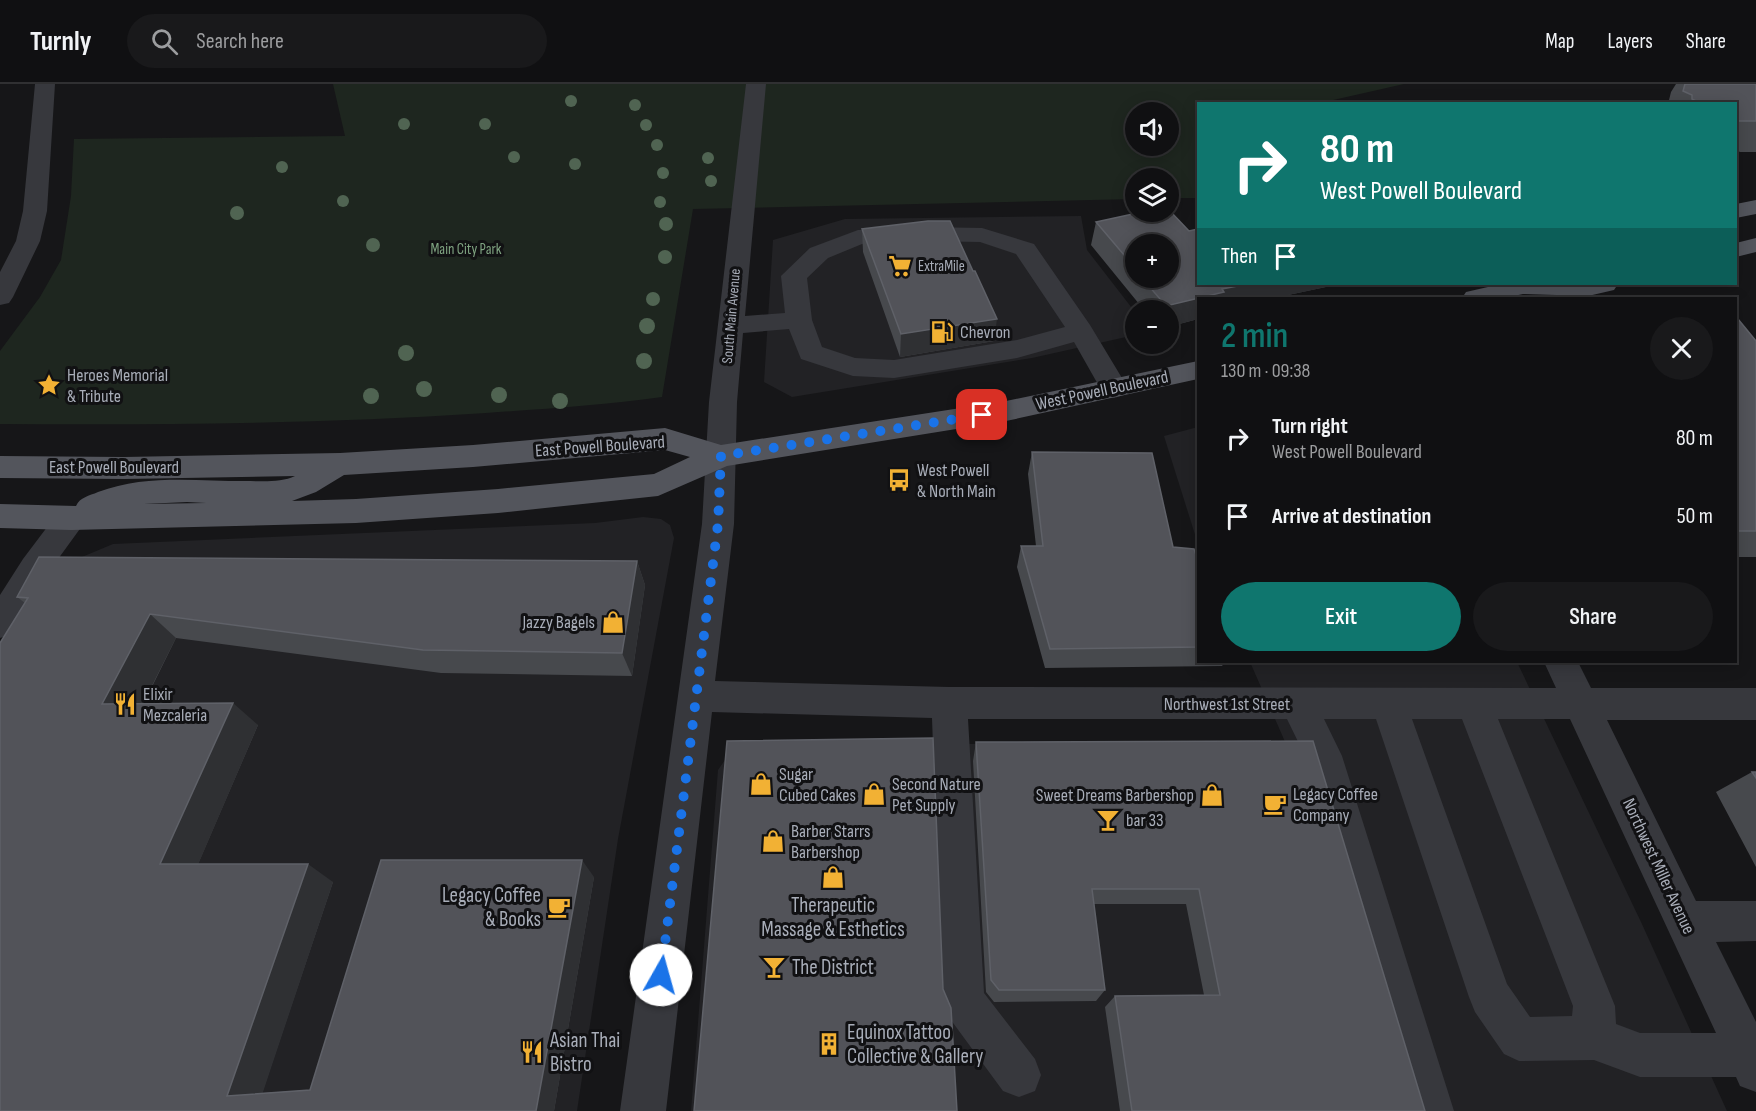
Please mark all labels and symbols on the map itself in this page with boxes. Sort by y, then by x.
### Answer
park label: Main City Park [430,240,502,259]
supermarket icon: ExtraMile [887,253,913,279]
place label: ExtraMile [918,257,965,276]
street label: South Main Avenue [718,268,745,364]
fuel station icon: Chevron [929,319,955,345]
place label: Chevron [960,322,1011,343]
place label: Heroes Memorial & Tribute [67,365,168,407]
street label: West Powell Boulevard [1034,366,1170,415]
place icon: Heroes Memorial & Tribute [36,372,62,398]
pin [956,389,1007,440]
street label: East Powell Boulevard [534,431,666,462]
street label: East Powell Boulevard [49,457,179,478]
place label: West Powell & North Main [917,460,996,502]
bus stop icon: West Powell & North Main [886,467,912,493]
shop icon: Jazzy Bagels [600,609,626,635]
place label: Jazzy Bagels [521,612,595,633]
place label: Elixir Mezcaleria [143,684,207,726]
restaurant icon: Elixir Mezcaleria [112,691,138,717]
street label: Northwest 1st Street [1164,694,1291,715]
place label: Sugar Cubed Cakes [779,764,856,806]
shop icon: Sugar Cubed Cakes [748,771,774,797]
place label: Second Nature Pet Supply [892,774,981,816]
shop icon: Second Nature Pet Supply [861,781,887,807]
shop icon: Sweet Dreams Barbershop [1199,782,1225,808]
place label: Legacy Coffee Company [1293,784,1378,826]
place label: Sweet Dreams Barbershop [1036,785,1194,806]
cafe icon: Legacy Coffee Company [1262,791,1288,817]
street label: Northwest Miller Avenue [1618,795,1699,937]
bar icon: bar 33 [1095,807,1121,833]
place label: bar 33 [1126,810,1164,831]
place label: Barber Starrs Barbershop [791,821,870,863]
shop icon: Barber Starrs Barbershop [760,828,786,854]
shop icon: Therapeutic Massage & Esthetics [820,864,846,890]
place label: Legacy Coffee & Books [442,883,541,932]
place label: Therapeutic Massage & Esthetics [761,893,905,942]
cafe icon: Legacy Coffee & Books [546,894,572,920]
position arrow [629,943,693,1007]
bar icon: The District [761,954,787,980]
place label: The District [792,955,874,980]
place label: Equinox Tattoo Collective & Gallery [847,1020,983,1069]
place label: Asian Thai Bistro [549,1028,620,1077]
building icon: Equinox Tattoo Collective & Gallery [816,1031,842,1057]
restaurant icon: Asian Thai Bistro [519,1039,545,1065]

